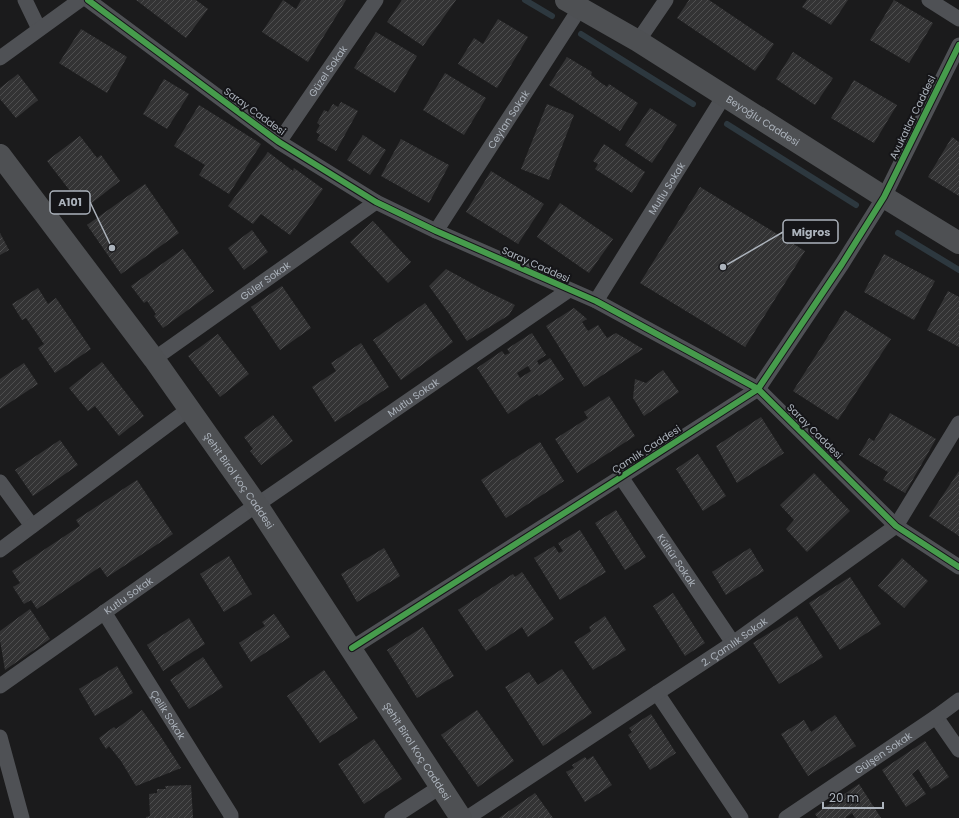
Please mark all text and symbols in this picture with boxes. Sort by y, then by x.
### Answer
street label: Güzel Sokak [305,42,351,100]
street label: Avukatlar Caddesi [886,73,939,162]
street label: Saray Caddesi [221,84,289,139]
street label: Ceylan Sokak [484,87,534,152]
street label: Beyoğlu Caddesi [723,92,803,150]
street label: Mutlu Sokak [645,158,689,218]
callout: A101 [50,191,90,214]
text: A101 [58,194,82,210]
callout: Migros [783,220,838,243]
text: Migros [792,224,830,240]
street label: Saray Caddesi [499,243,572,286]
street label: Güler Sokak [237,257,294,304]
street label: Mutlu Sokak [385,374,443,421]
street label: Saray Caddesi [783,400,846,463]
street label: Çamlık Caddesi [609,422,684,477]
street label: Şehit Birol Koç Caddesi [200,430,278,532]
street label: Kültür Sokak [653,531,700,590]
street label: Kutlu Sokak [101,573,157,618]
street label: 2. Çamlık Sokak [698,613,771,670]
street label: Çelik Sokak [147,687,189,743]
street label: Şehit Birol Koç Caddesi [379,699,454,803]
street label: Gülşen Sokak [852,728,916,778]
scale bar [823,784,883,810]
text: 20 m [829,789,859,806]

